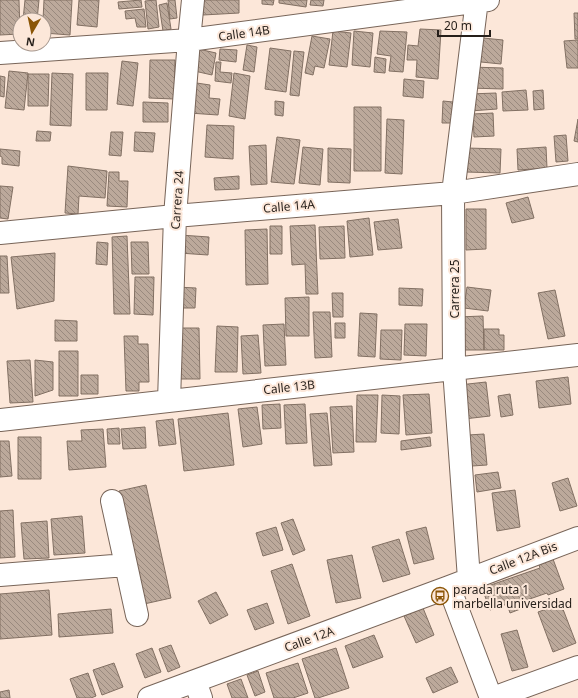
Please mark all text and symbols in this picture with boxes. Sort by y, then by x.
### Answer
north arrow [12,12,52,52]
scale bar [438,12,490,38]
text: 20 m [444,17,472,34]
street label: Calle 14B [217,21,271,45]
text: N [25,34,36,50]
street label: Carrera 24 [166,170,188,230]
street label: Calle 14A [262,195,316,217]
street label: Carrera 25 [446,259,463,319]
street label: Calle 13B [262,376,316,398]
street label: Calle 12A Bis [487,537,560,579]
place label: parada ruta 1 marbella universidad [453,581,572,612]
bus stop icon: parada ruta 1 marbella universidad [430,586,450,606]
street label: Calle 12A [282,622,337,656]

